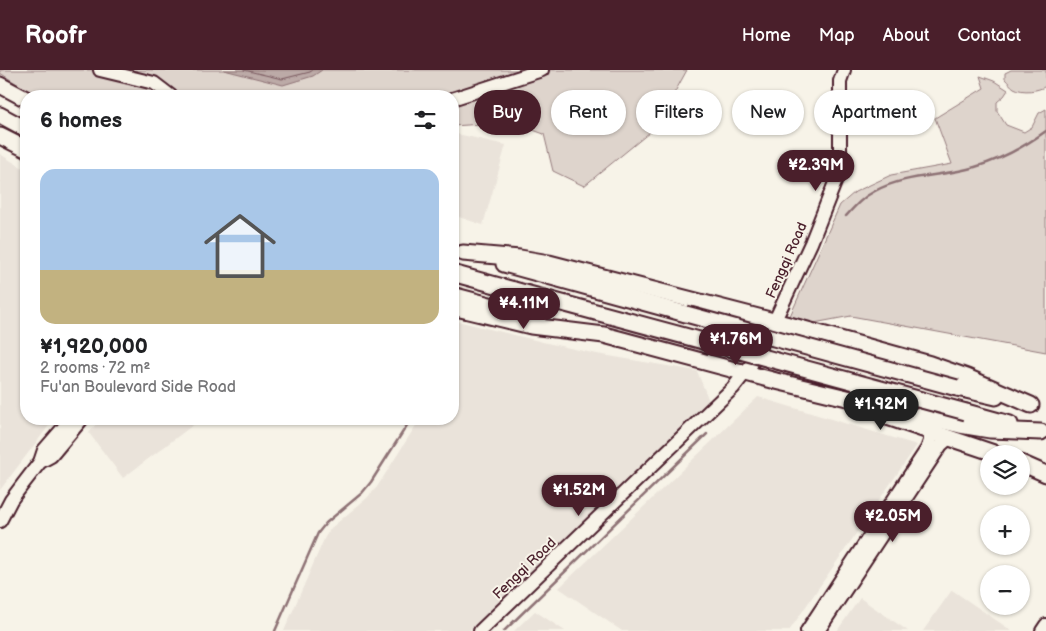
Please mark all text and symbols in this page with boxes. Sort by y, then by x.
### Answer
text: Roofr [25,21,87,50]
text: Home [742,25,791,46]
text: Map [819,25,855,46]
text: About [883,25,930,46]
text: Contact [958,25,1021,46]
chip: Buy [474,90,541,135]
chip: Rent [551,90,626,135]
chip: Filters [636,90,722,135]
chip: New [732,90,804,135]
chip: Apartment [814,90,935,135]
icon: filters [411,106,439,134]
text: 6 homes [40,108,122,133]
pin: ¥2.39M [775,150,857,192]
text: ¥2.39M [788,156,844,175]
icon: home [195,201,285,291]
street label: Fengqi Road [762,220,811,301]
pin: ¥4.11M [483,288,565,330]
text: ¥4.11M [499,294,549,313]
pin: ¥1.76M [695,324,777,366]
text: ¥1.76M [710,330,762,349]
text: ¥1,920,000 [40,334,148,359]
text: 2 rooms · 72 m² [40,359,150,378]
text: Fu'an Boulevard Side Road [40,378,236,397]
pin: ¥1.92M [840,388,922,431]
text: ¥1.92M [855,395,907,414]
map controls [980,445,1030,615]
button: layers [980,445,1030,495]
pin: ¥1.52M [538,474,620,517]
text: ¥1.52M [553,481,605,500]
pin: ¥2.05M [852,500,934,543]
button: + [980,505,1030,555]
text: ¥2.05M [865,507,921,526]
street label: Fengqi Road [489,534,559,603]
button: − [980,565,1030,615]

